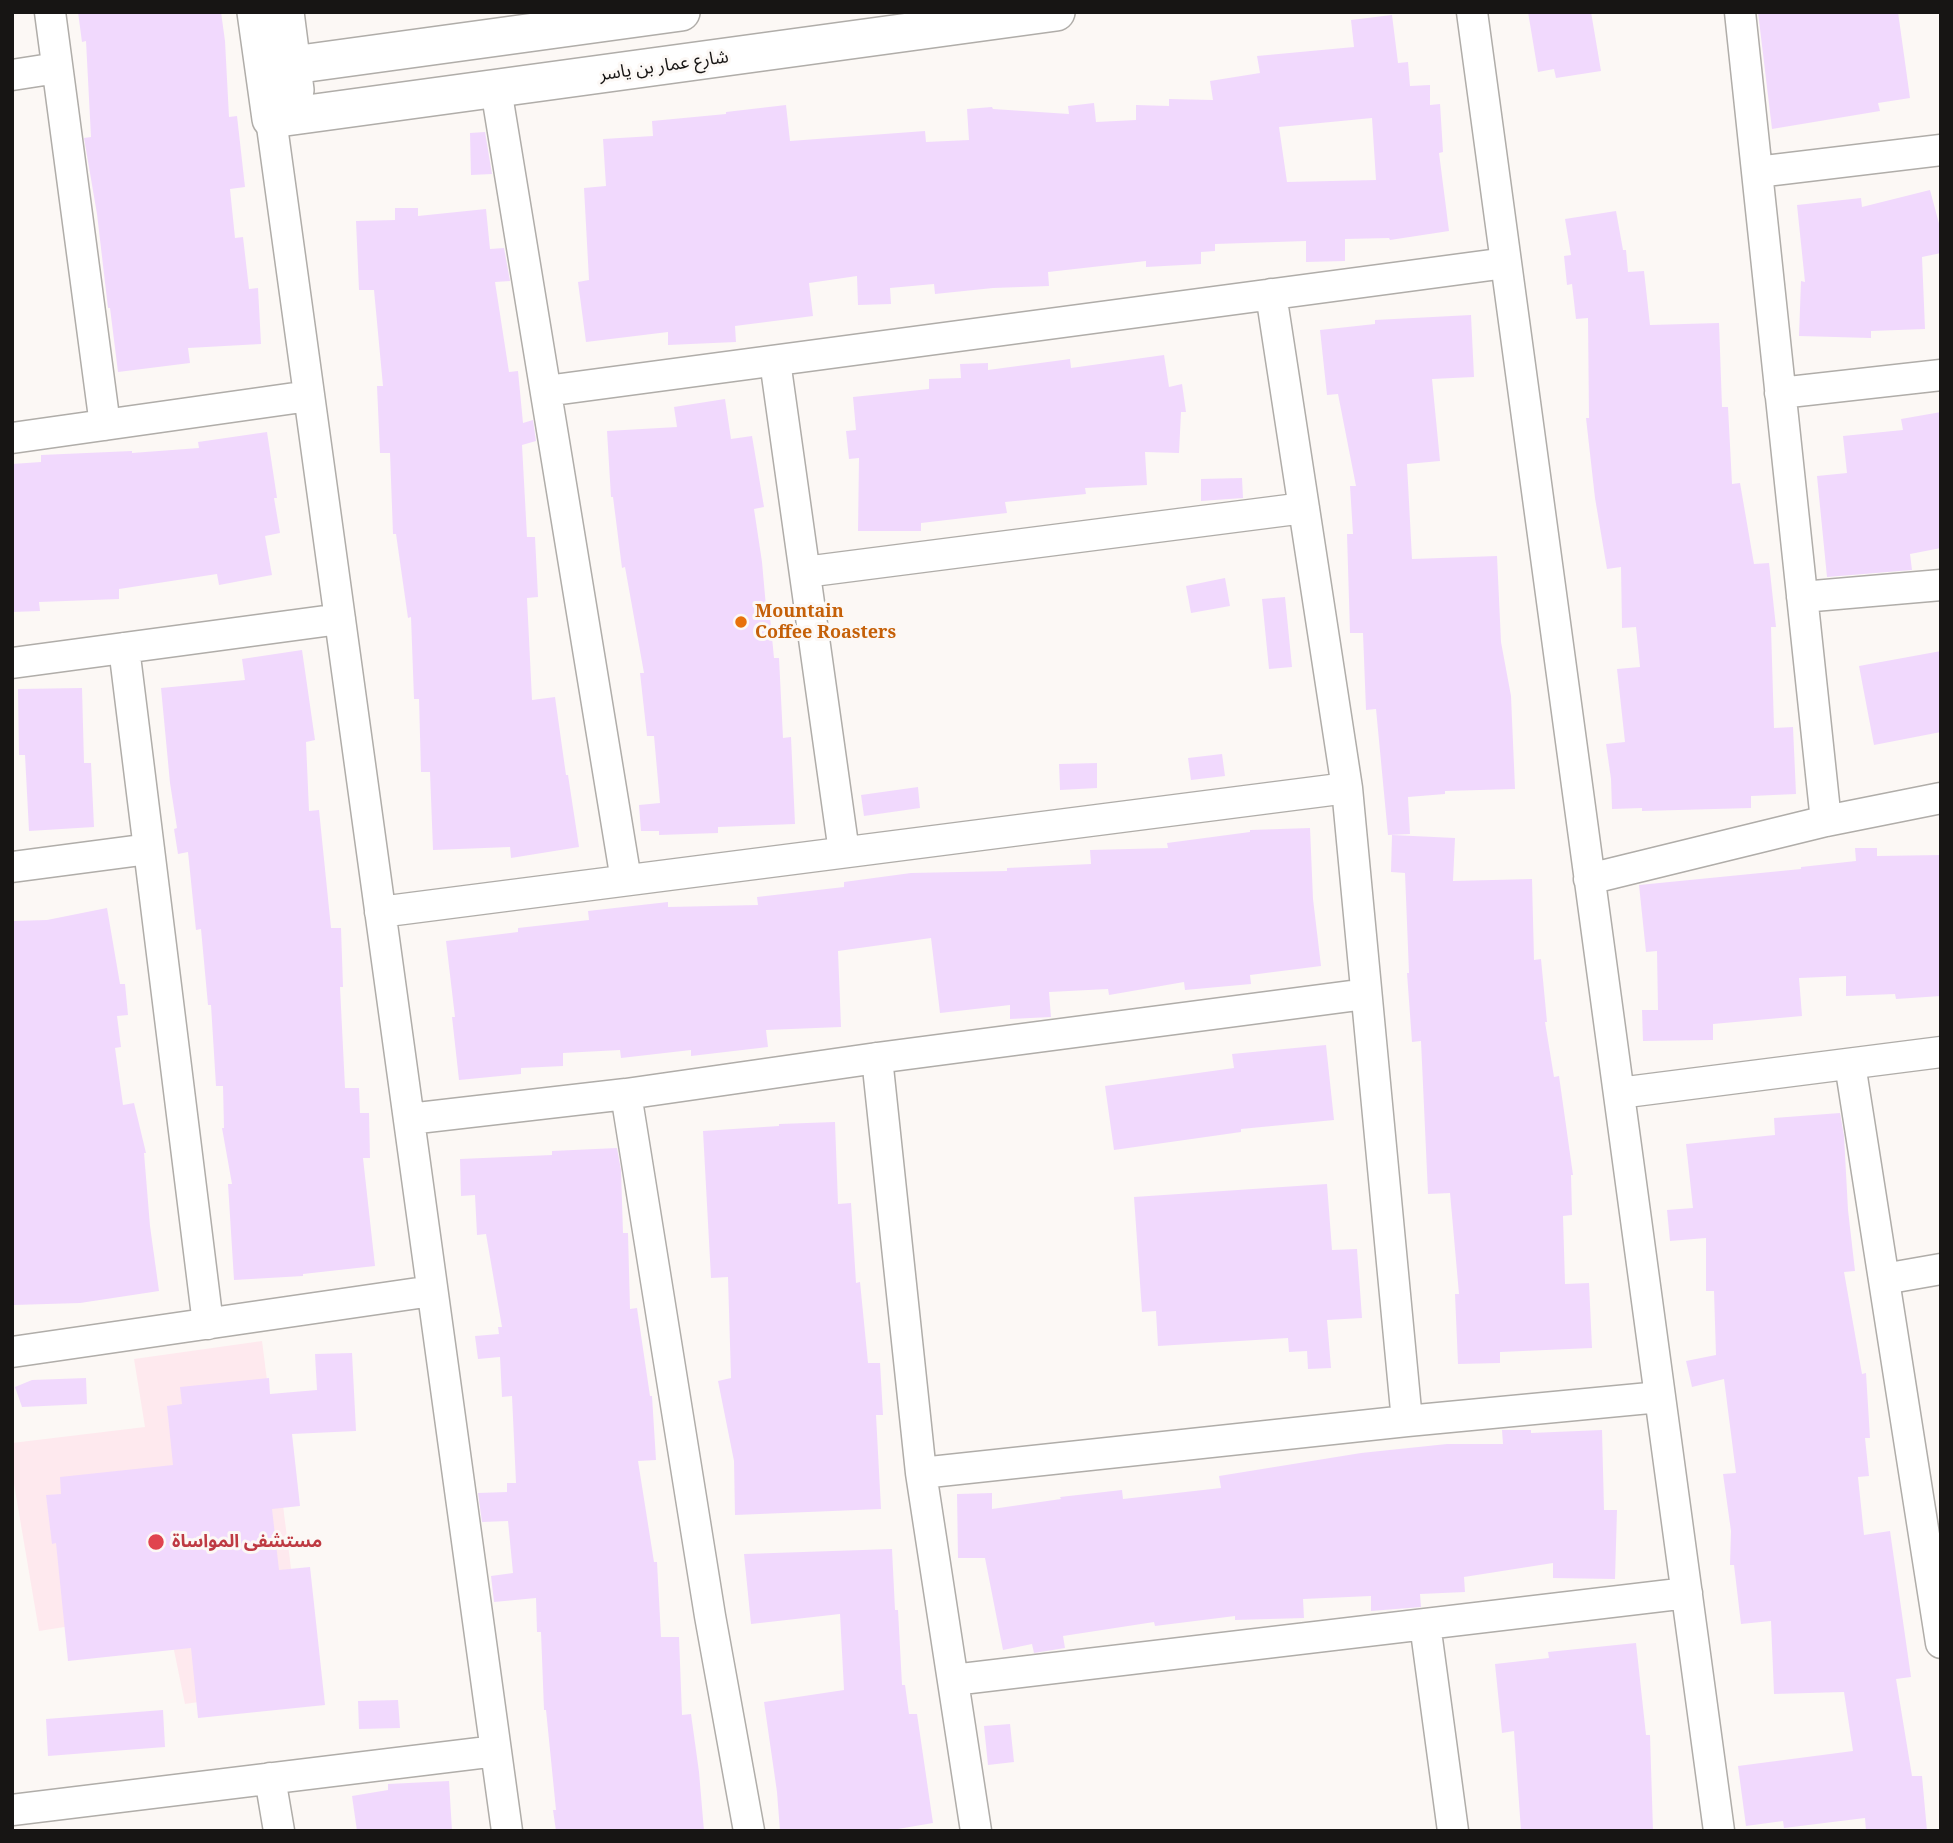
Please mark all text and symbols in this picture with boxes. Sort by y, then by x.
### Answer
street label: شارع عمار بن ياسر [598,46,730,86]
place label: Mountain Coffee Roasters [755,601,896,644]
marker: Mountain Coffee Roasters [733,614,749,630]
place label: مستشفى المواساة [172,1531,322,1553]
marker: مستشفى المواساة [146,1532,166,1552]

